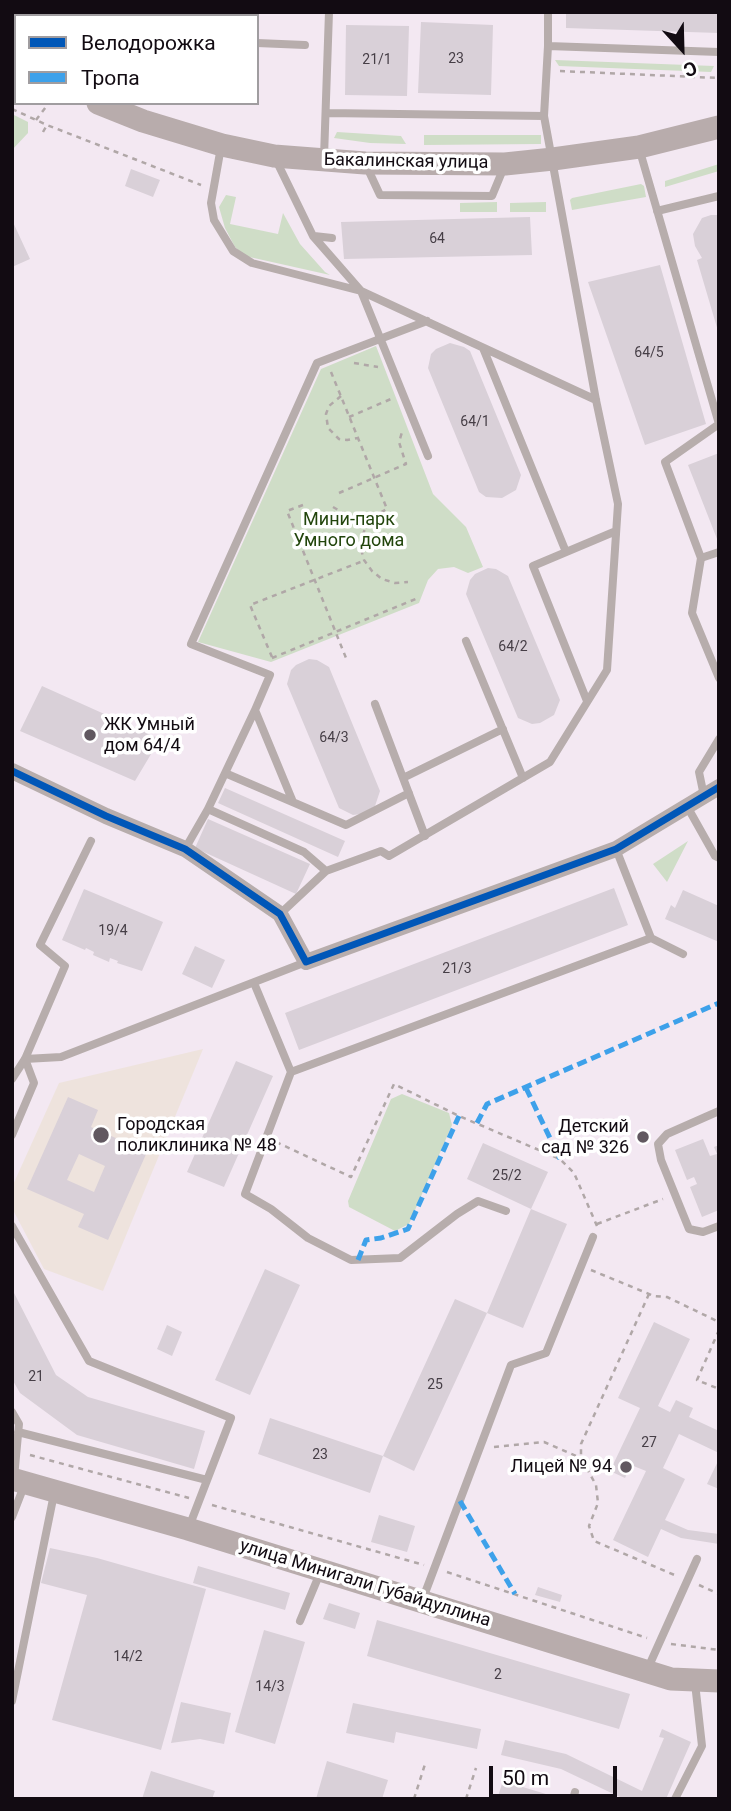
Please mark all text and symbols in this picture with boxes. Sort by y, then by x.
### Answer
legend [14,14,259,105]
north arrow [647,14,717,84]
text: Велодорожка [81,31,216,55]
house number: 23 [448,51,464,67]
house number: 21/1 [362,52,392,68]
text: С [680,56,700,82]
text: Тропа [81,66,140,90]
street label: Бакалинская улица [324,150,488,174]
house number: 64 [429,231,445,247]
house number: 64/5 [634,345,664,361]
house number: 64/1 [460,414,490,430]
park label: Мини-парк Умного дома [294,509,404,552]
house number: 64/2 [498,639,528,655]
place label: ЖК Умный дом 64/4 [104,714,195,756]
marker: ЖК Умный дом 64/4 [82,727,98,743]
house number: 64/3 [319,730,349,746]
house number: 19/4 [98,923,128,939]
house number: 21/3 [442,961,472,977]
place label: Городская поликлиника № 48 [117,1114,277,1156]
place label: Детский сад № 326 [541,1116,629,1158]
marker: Городская поликлиника № 48 [91,1125,111,1145]
marker: Детский сад № 326 [635,1129,651,1145]
house number: 25/2 [492,1168,522,1184]
house number: 21 [28,1369,44,1385]
house number: 25 [427,1377,443,1393]
house number: 27 [641,1435,657,1451]
house number: 23 [312,1447,328,1463]
place label: Лицей № 94 [511,1456,612,1478]
marker: Лицей № 94 [618,1459,634,1475]
street label: улица Минигали Губайдуллина [237,1535,493,1633]
house number: 14/2 [113,1649,143,1665]
house number: 2 [494,1667,502,1683]
house number: 14/3 [255,1679,285,1695]
scale bar [493,1752,621,1796]
text: 50 m [502,1766,549,1790]

